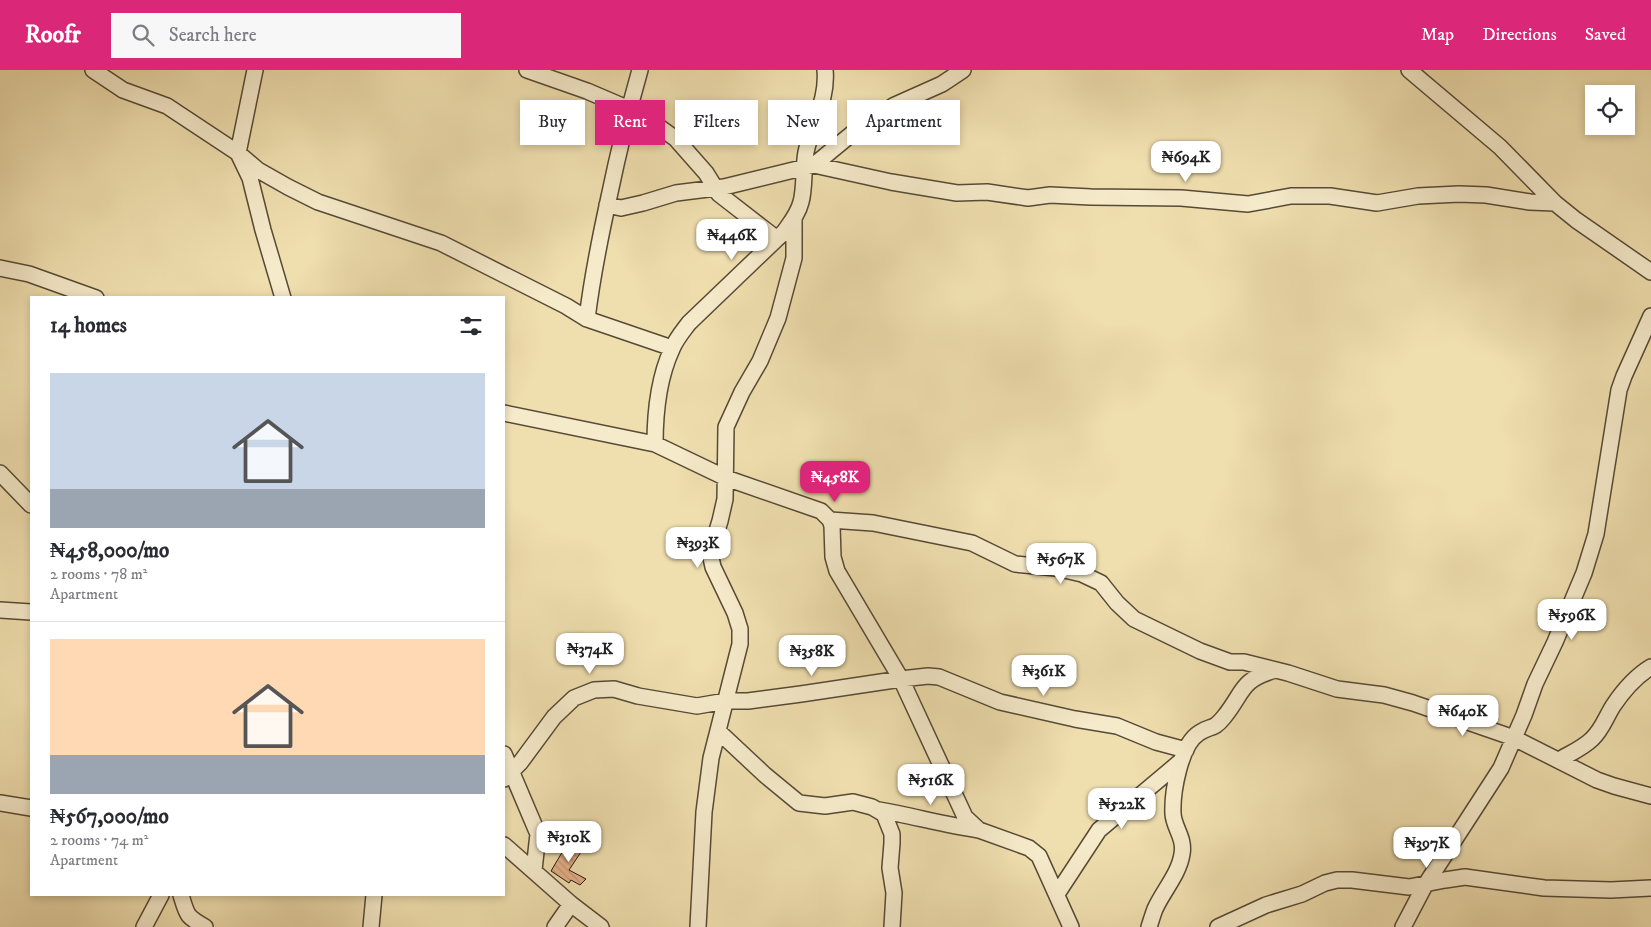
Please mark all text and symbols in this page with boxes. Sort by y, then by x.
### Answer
search box [111,13,461,58]
text: Roofr [25,20,81,50]
icon: search [129,21,157,49]
text: Search here [169,24,257,47]
text: Map [1421,24,1454,46]
text: Directions [1482,24,1557,46]
text: Saved [1585,24,1626,46]
map controls [1585,85,1635,135]
button: locate [1585,85,1635,135]
chip: Buy [520,100,585,145]
chip: Rent [595,100,665,145]
chip: Filters [675,100,758,145]
chip: New [768,100,837,145]
chip: Apartment [847,100,960,145]
pin: ₦694K [1151,140,1221,183]
text: ₦694K [1162,147,1210,167]
pin: ₦446K [697,218,767,261]
text: ₦446K [707,225,757,245]
icon: filters [457,312,485,340]
text: 14 homes [50,313,127,339]
icon: home [223,406,313,496]
pin: ₦458K [800,460,870,503]
text: ₦458K [811,467,859,487]
pin: ₦393K [663,526,733,569]
text: ₦393K [677,533,719,553]
text: ₦458,000/mo [50,538,169,564]
pin: ₦567K [1026,542,1096,585]
text: ₦567K [1037,549,1085,569]
text: 2 rooms · 78 m² [50,564,147,584]
text: Apartment [50,584,118,604]
pin: ₦596K [1537,598,1607,641]
text: ₦596K [1548,605,1596,625]
pin: ₦374K [555,632,625,675]
pin: ₦358K [777,634,847,677]
text: ₦374K [567,639,613,659]
text: ₦358K [790,641,834,661]
pin: ₦361K [1009,654,1079,697]
text: ₦361K [1023,661,1065,681]
icon: home [223,671,313,761]
pin: ₦640K [1428,694,1498,737]
text: ₦640K [1439,701,1487,721]
pin: ₦516K [896,764,966,806]
text: ₦516K [909,770,953,790]
pin: ₦522K [1087,788,1157,830]
text: ₦522K [1099,794,1145,814]
text: ₦567,000/mo [50,804,169,830]
pin: ₦310K [534,820,604,863]
pin: ₦397K [1392,826,1462,869]
text: ₦310K [547,827,591,847]
text: 2 rooms · 74 m² [50,830,148,850]
text: ₦397K [1404,833,1450,853]
text: Apartment [50,850,118,870]

